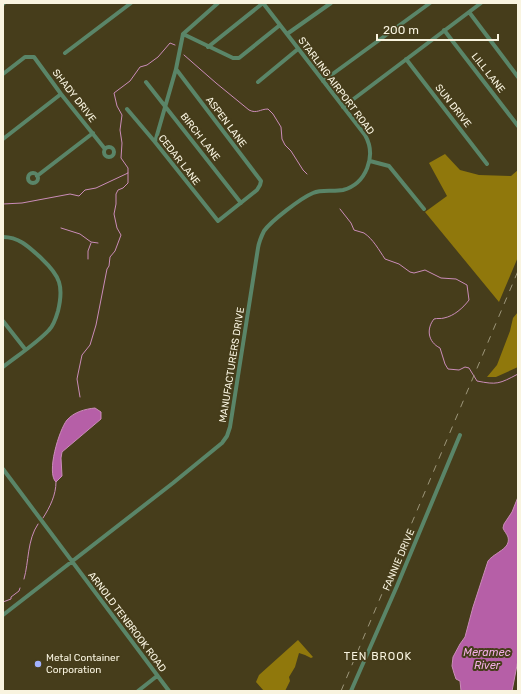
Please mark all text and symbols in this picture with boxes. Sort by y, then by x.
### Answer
scale bar [377,16,498,42]
text: 200 m [383,23,419,37]
street label: STARLING AIRPORT ROAD [295,35,377,137]
street label: LILL LANE [469,51,507,95]
street label: SHADY DRIVE [50,67,98,125]
street label: SUN DRIVE [432,82,474,130]
street label: ASPEN LANE [203,94,249,150]
street label: BIRCH LANE [178,111,222,163]
street label: CEDAR LANE [156,132,202,188]
street label: MANUFACTURERS DRIVE [217,306,247,424]
street label: FANNIE DRIVE [381,527,417,593]
street label: ARNOLD TENBROOK ROAD [85,570,169,675]
water label: Meramec River [463,646,511,672]
district label: TEN BROOK [344,650,412,663]
place label: Metal Container Corporation [46,652,120,676]
marker: Metal Container Corporation [33,659,43,669]

